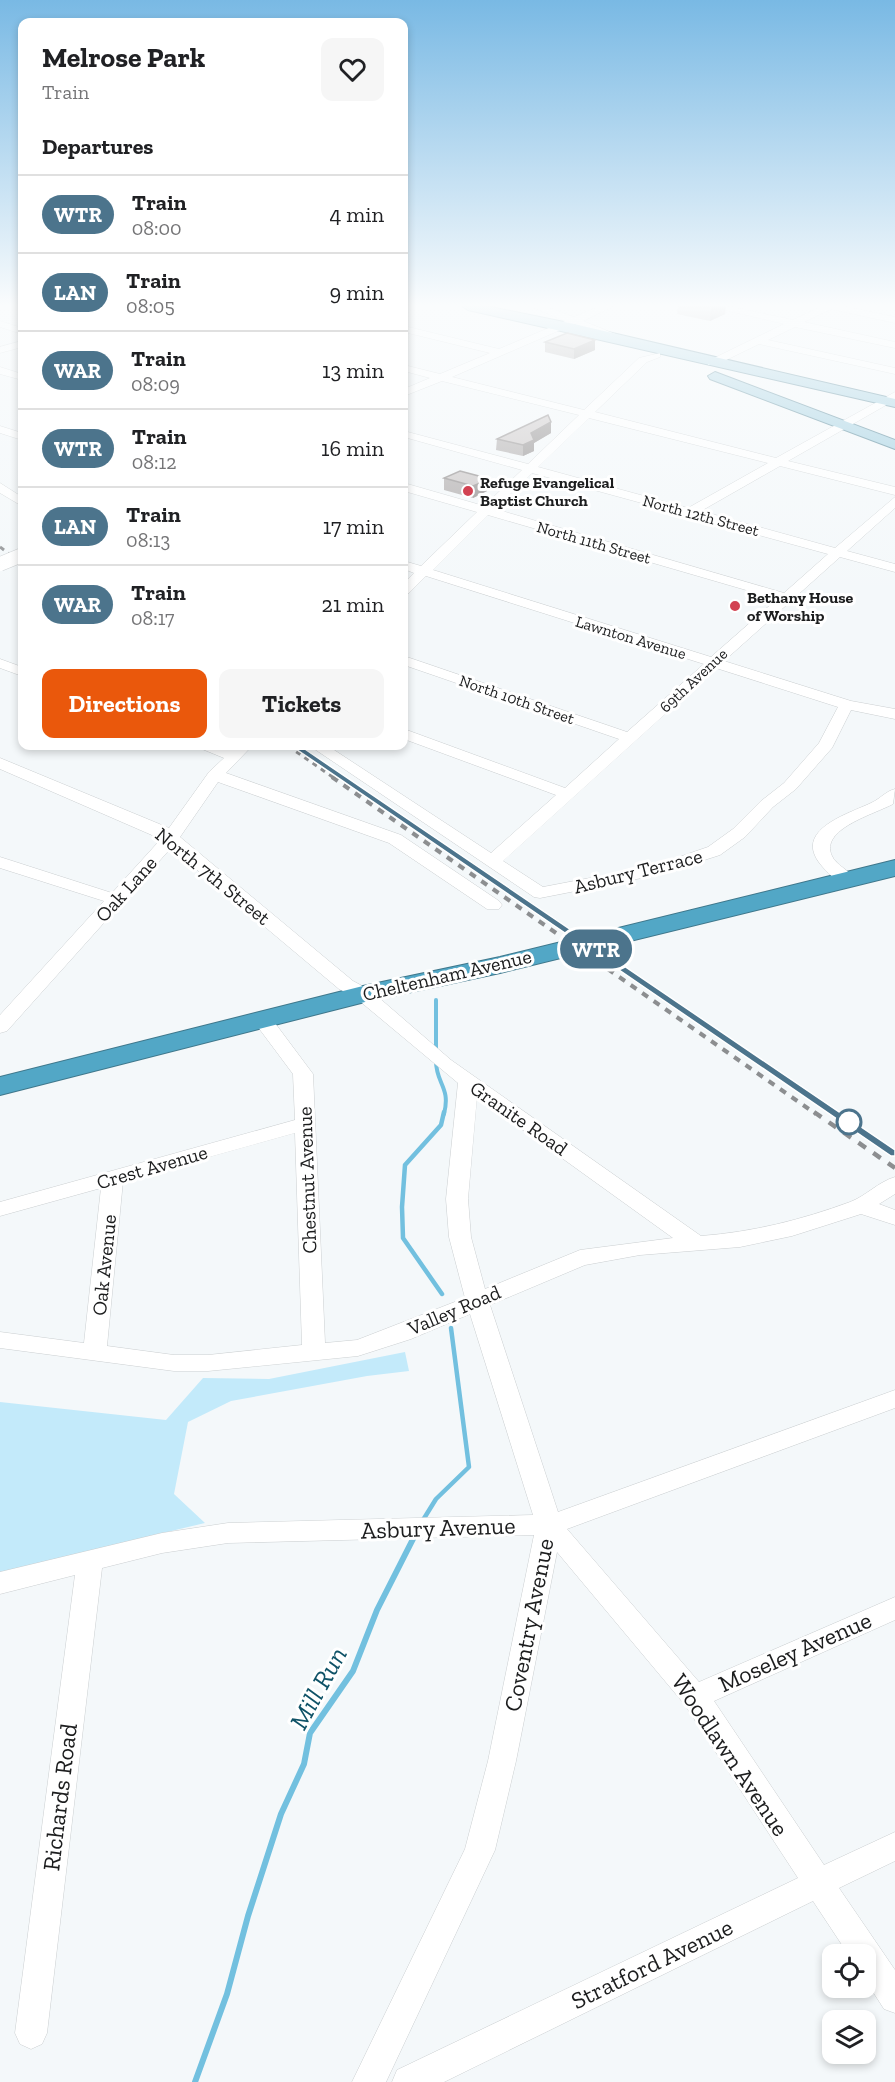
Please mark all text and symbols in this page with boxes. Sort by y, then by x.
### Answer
button: heart [321,38,384,101]
text: Melrose Park [42,41,205,74]
text: Train [42,80,89,104]
text: Departures [42,133,153,160]
text: Train [132,189,187,216]
text: 4 min [329,201,384,228]
text: WTR [54,202,102,227]
text: 08:00 [132,216,182,240]
text: Train [126,267,181,294]
text: 9 min [330,279,384,306]
text: LAN [54,280,96,305]
text: 08:05 [126,294,175,318]
text: Train [131,345,186,372]
text: 13 min [322,357,384,384]
text: WAR [54,358,101,383]
text: 08:09 [131,372,180,396]
text: Train [132,423,187,450]
text: 16 min [321,435,384,462]
text: WTR [54,436,102,461]
text: 08:12 [132,450,177,474]
place label: Refuge Evangelical Baptist Church [480,473,615,510]
marker: Refuge Evangelical Baptist Church [461,484,475,498]
street label: North 12th Street [641,491,761,540]
text: Train [126,501,181,528]
text: 17 min [323,513,384,540]
text: LAN [54,514,96,539]
street label: North 11th Street [535,517,653,568]
text: 08:13 [126,528,170,552]
text: Train [131,579,186,606]
place label: Bethany House of Worship [747,588,854,625]
text: 21 min [321,591,384,618]
text: WAR [54,592,101,617]
marker: Bethany House of Worship [728,599,742,613]
text: 08:17 [131,606,175,630]
street label: Lawnton Avenue [573,612,688,663]
street label: 69th Avenue [656,644,731,716]
button: Directions [42,669,207,738]
button: Tickets [219,669,384,738]
street label: North 10th Street [457,671,577,728]
street label: North 7th Street [151,822,276,930]
street label: Asbury Terrace [571,843,705,899]
street label: Oak Lane [90,851,162,927]
line badge: WTR [562,930,630,968]
text: WTR [572,937,620,962]
street label: Cheltenham Avenue [360,944,534,1006]
street label: Granite Road [466,1076,572,1160]
street label: Chestnut Avenue [292,1106,322,1254]
unlabelled marker [836,1109,862,1135]
street label: Crest Avenue [94,1140,210,1194]
street label: Oak Avenue [87,1213,121,1317]
street label: Valley Road [403,1280,504,1341]
street label: Asbury Avenue [360,1510,516,1545]
street label: Coventry Avenue [498,1536,560,1714]
street label: Moseley Avenue [714,1605,876,1698]
water label: Mill Run [282,1641,354,1735]
street label: Woodlawn Avenue [665,1668,795,1841]
street label: Richards Road [36,1721,83,1872]
street label: Stratford Avenue [566,1912,737,2015]
map controls [822,1944,876,2064]
button: locate [822,1944,876,1998]
button: layers [822,2010,876,2064]

